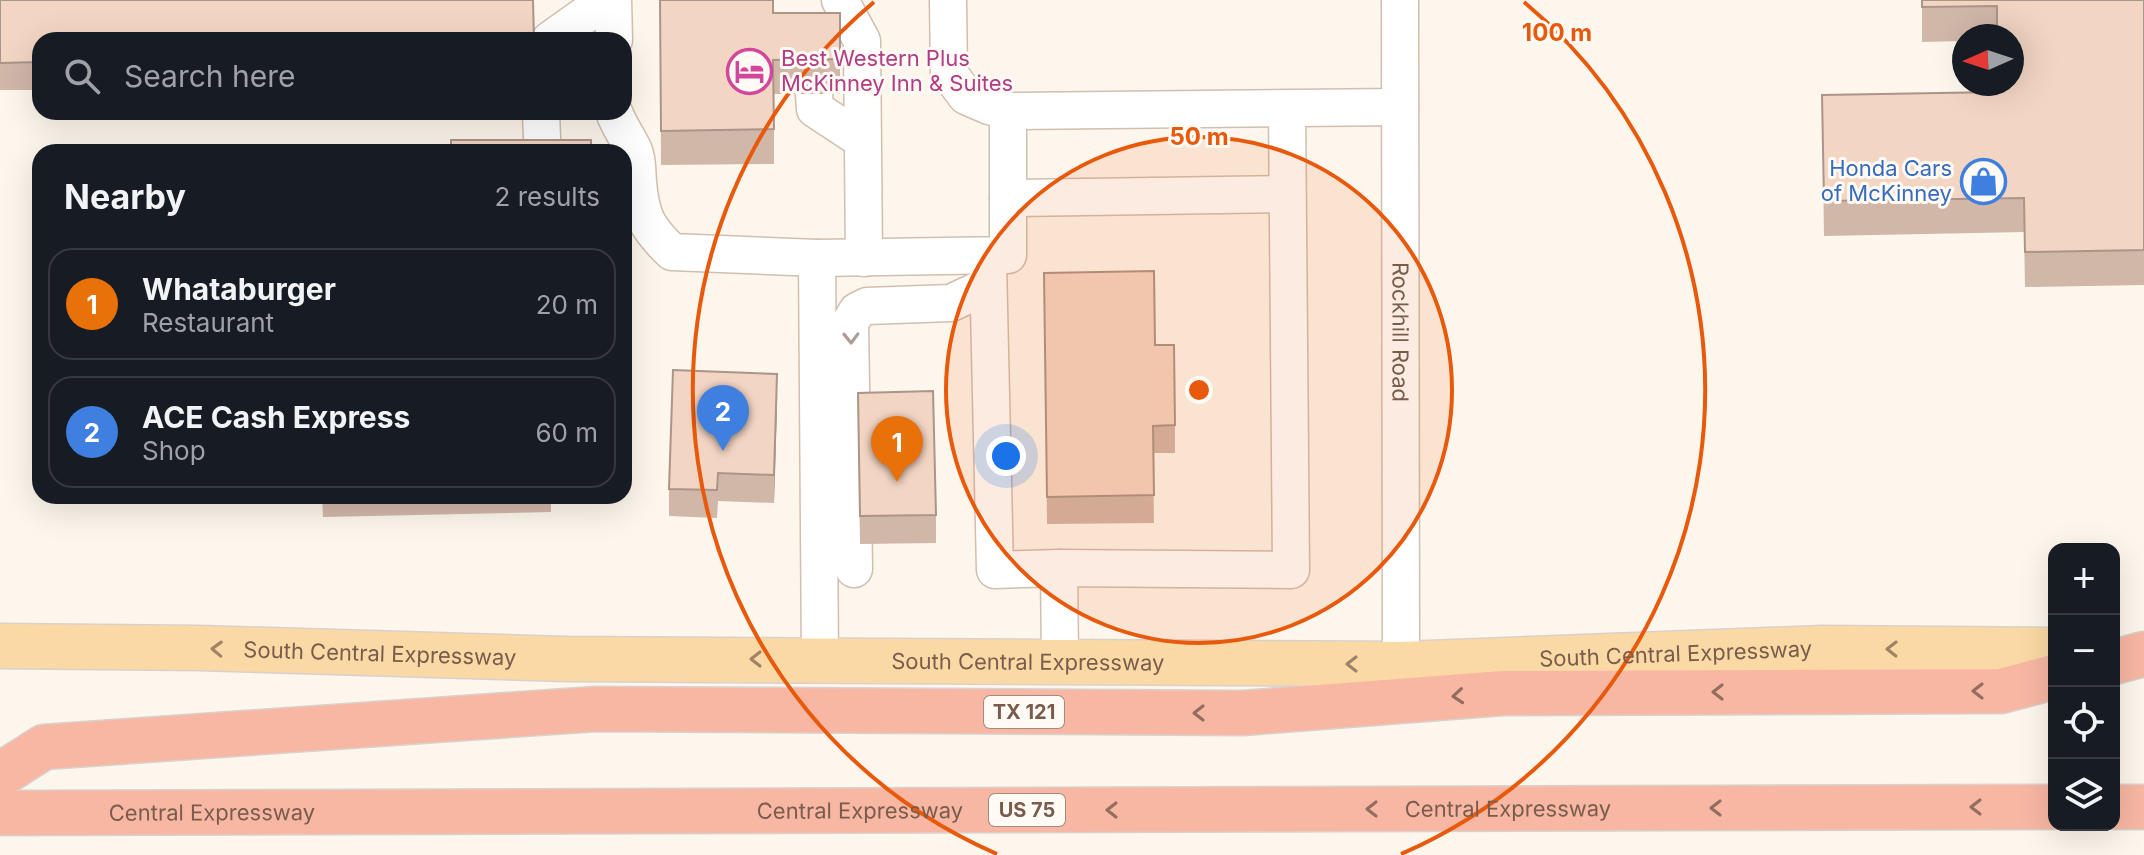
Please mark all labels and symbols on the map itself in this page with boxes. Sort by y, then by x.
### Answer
text: 100 m [1522,18,1592,47]
north arrow [1952,24,2024,96]
place label: Best Western Plus McKinney Inn & Suites [781,45,1013,96]
hotel icon: Best Western Plus McKinney Inn & Suites [726,47,774,95]
text: 50 m [1169,122,1229,151]
place label: Honda Cars of McKinney [1821,155,1952,206]
shop icon: Honda Cars of McKinney [1959,157,2007,205]
street label: Rockhill Road [1387,262,1414,402]
one-way arrow [842,332,859,345]
centre of rings [1185,376,1213,404]
pin: 2 [697,385,749,451]
pin: 1 [871,416,923,482]
your location [986,436,1026,476]
street label: South Central Expressway [1539,635,1813,672]
street label: South Central Expressway [243,636,517,670]
one-way arrow [210,640,223,657]
one-way arrow [1885,640,1898,657]
street label: South Central Expressway [891,648,1164,676]
one-way arrow [749,650,762,668]
one-way arrow [1345,655,1358,673]
one-way arrow [1971,682,1984,700]
one-way arrow [1711,683,1724,701]
one-way arrow [1451,687,1464,704]
road number: TX 121 [984,696,1064,728]
one-way arrow [1192,704,1205,722]
road number: US 75 [989,794,1065,826]
street label: Central Expressway [1405,795,1611,822]
street label: Central Expressway [757,797,963,824]
one-way arrow [1969,798,1982,816]
street label: Central Expressway [109,799,315,826]
one-way arrow [1709,799,1722,817]
one-way arrow [1365,800,1378,818]
one-way arrow [1105,801,1118,819]

